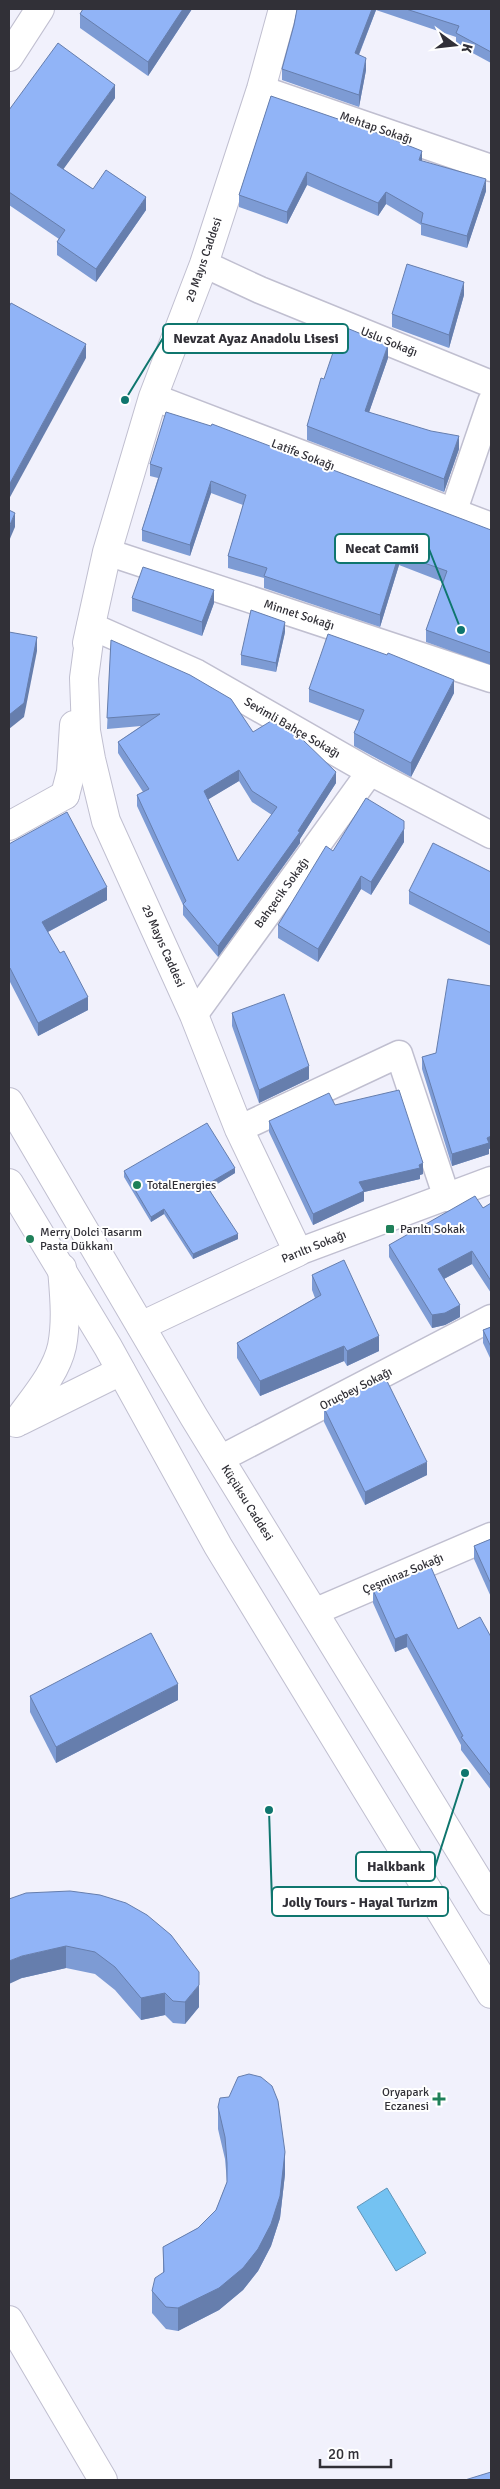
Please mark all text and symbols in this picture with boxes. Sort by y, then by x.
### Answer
north arrow [430,20,480,70]
text: K [458,42,476,55]
street label: Mehtap Sokağı [338,109,414,147]
street label: 29 Mayıs Caddesi [182,216,226,304]
callout: Nevzat Ayaz Anadolu Lisesi [163,324,348,353]
street label: Uslu Sokağı [358,324,420,360]
text: Nevzat Ayaz Anadolu Lisesi [173,330,339,347]
street label: Latife Sokağı [269,436,337,474]
callout: Necat Camii [335,534,429,563]
text: Necat Camii [345,540,419,557]
street label: Minnet Sokağı [262,597,336,633]
street label: Sevimli Bahçe Sokağı [241,694,343,762]
street label: Bahçecik Sokağı [251,855,313,931]
street label: 29 Mayıs Caddesi [138,903,188,989]
place label: TotalEnergies [147,1178,216,1193]
marker: TotalEnergies [131,1179,143,1191]
place label: Parıltı Sokak [400,1222,465,1237]
marker: Parıltı Sokak [384,1223,396,1235]
place label: Merry Dolci Tasarım Pasta Dükkanı [40,1225,142,1254]
street label: Parıltı Sokağı [279,1227,349,1267]
marker: Merry Dolci Tasarım Pasta Dükkanı [24,1233,36,1245]
street label: Oruçbey Sokağı [317,1364,395,1414]
street label: Küçüksu Caddesi [218,1462,276,1544]
street label: Çeşminaz Sokağı [360,1550,446,1598]
callout: Halkbank [356,1852,435,1881]
text: Halkbank [367,1858,426,1875]
callout: Jolly Tours - Hayal Turizm [272,1887,448,1916]
text: Jolly Tours - Hayal Turizm [282,1894,438,1911]
place label: Oryapark Eczanesi [382,2085,429,2114]
marker: Oryapark Eczanesi [433,2093,445,2105]
scale bar [320,2436,391,2468]
text: 20 m [328,2445,359,2463]

